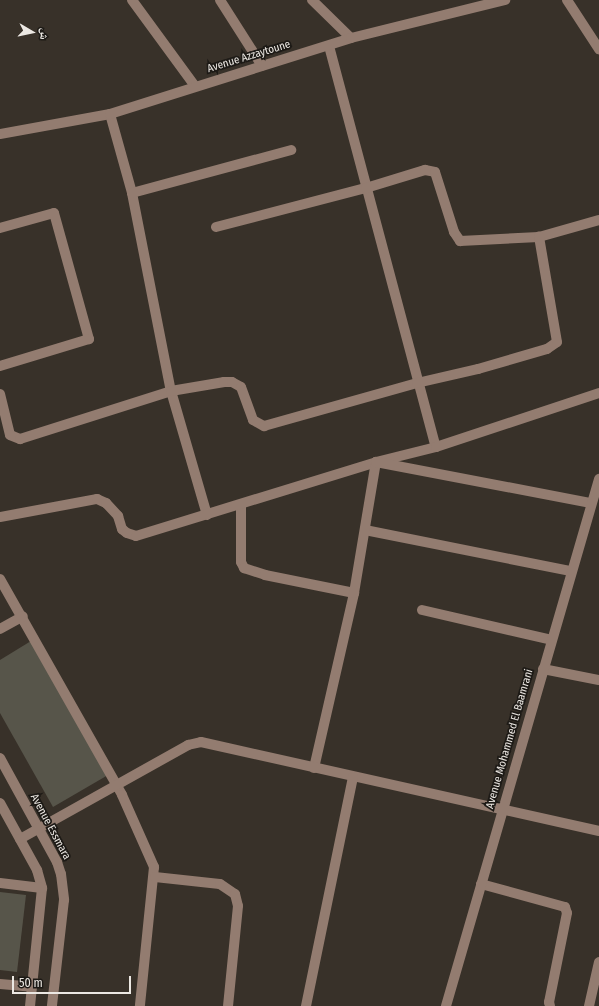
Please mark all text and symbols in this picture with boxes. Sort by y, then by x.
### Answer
north arrow [12,12,52,52]
text: ش [37,27,52,41]
street label: Avenue Azzaytoune [206,38,292,76]
street label: Avenue Mohammed El Baamrani [484,668,536,810]
street label: Avenue Essmara [27,792,73,862]
scale bar [14,968,133,994]
text: 50 m [19,976,43,990]

